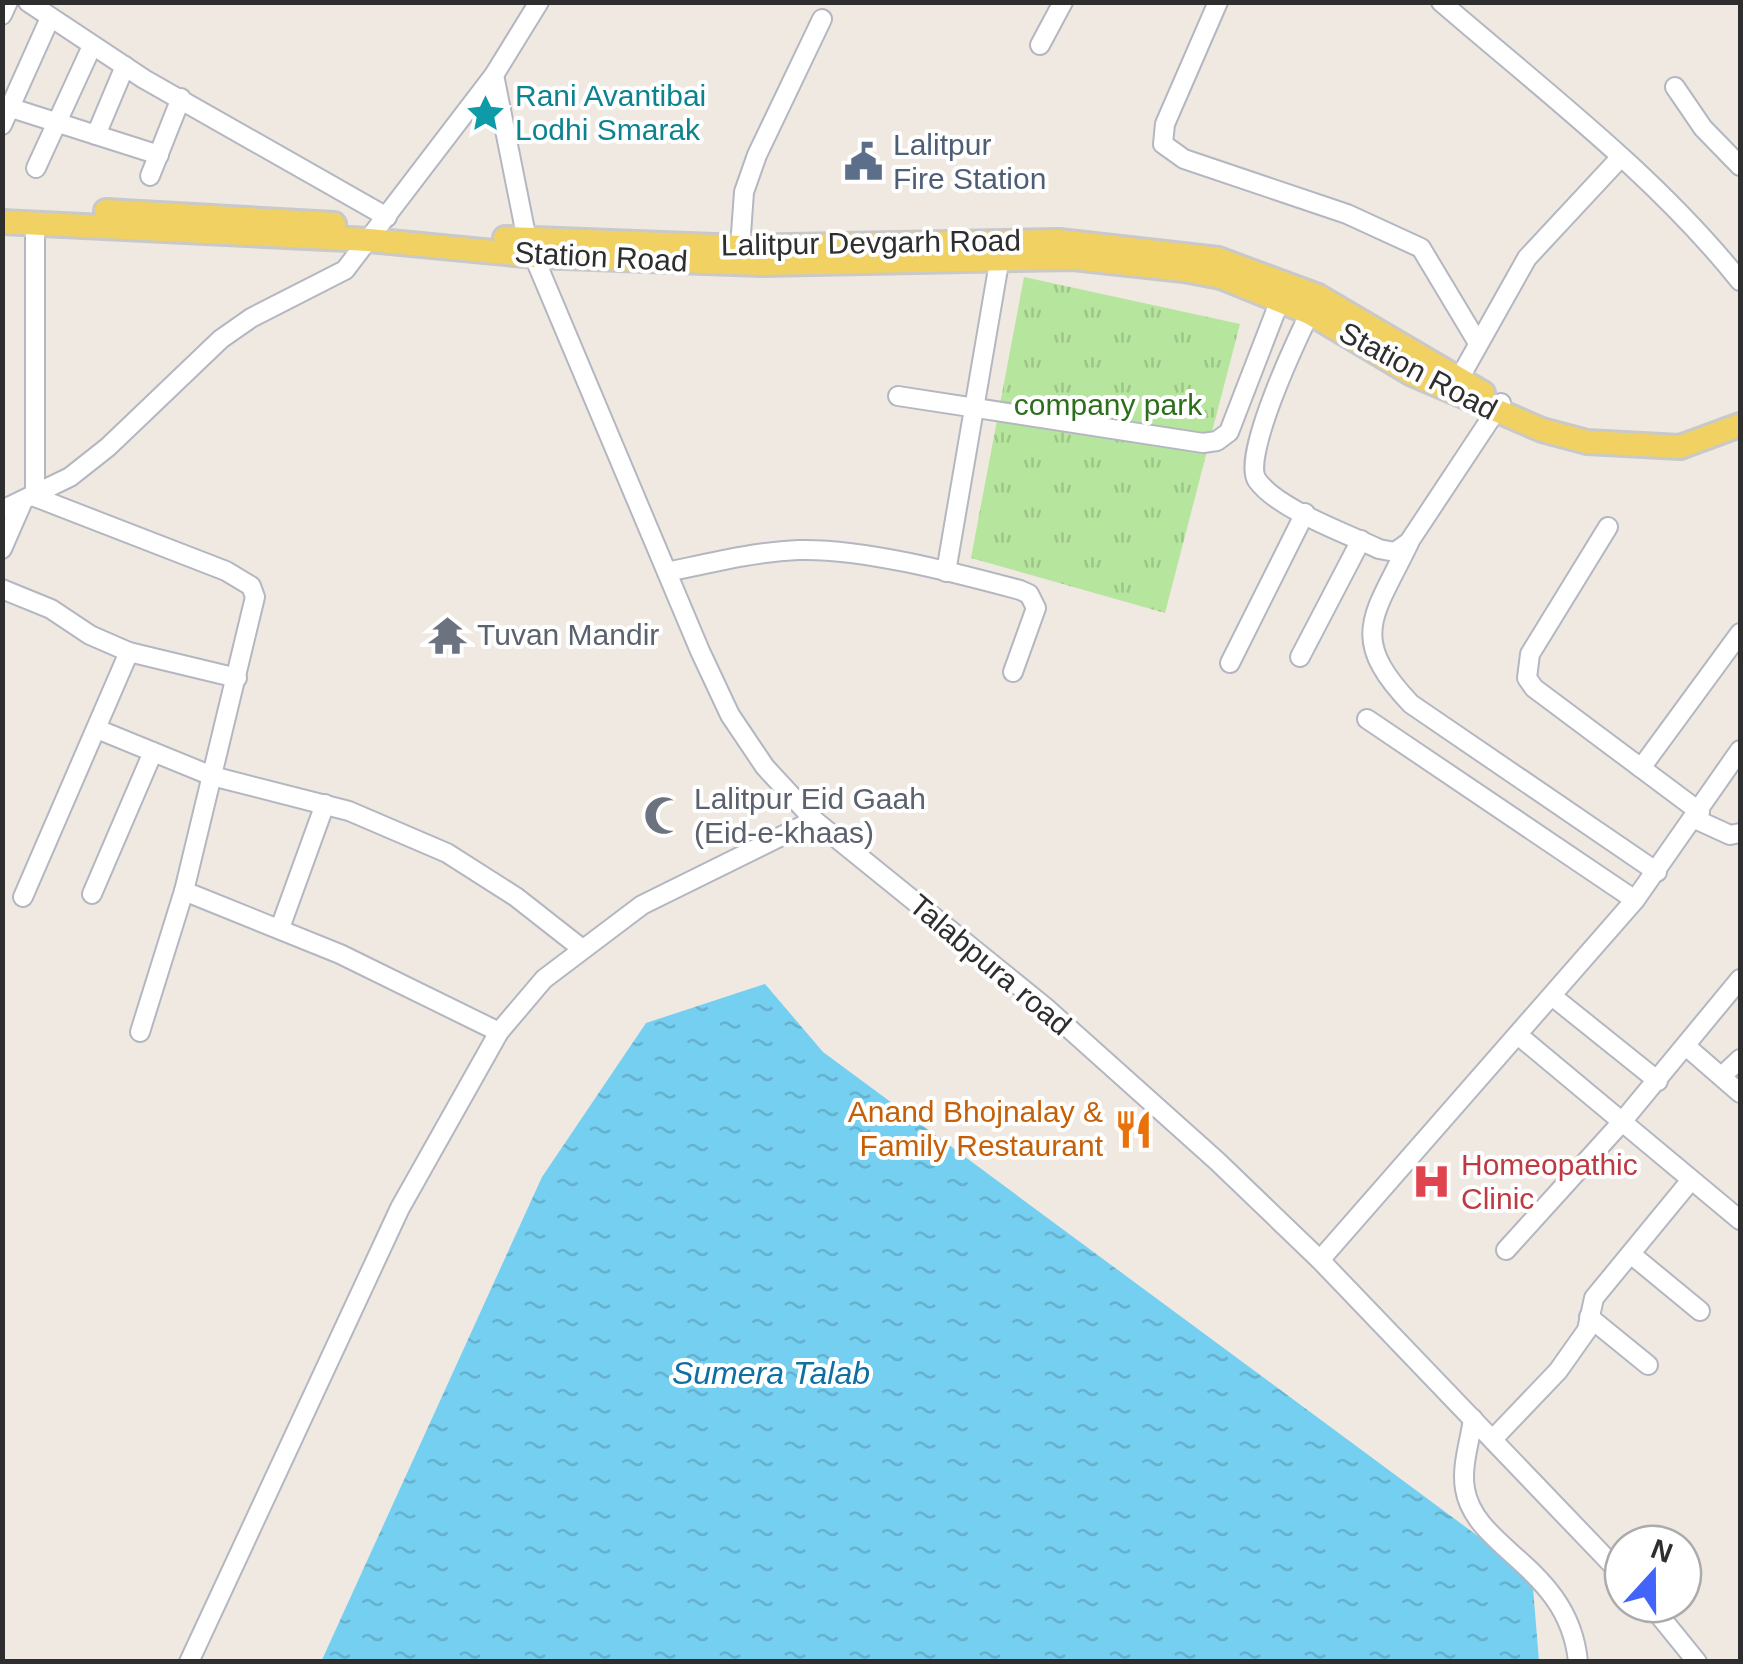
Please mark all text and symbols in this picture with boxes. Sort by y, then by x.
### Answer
place label: Rani Avantibai Lodhi Smarak [515,79,706,146]
place icon: Rani Avantibai Lodhi Smarak [464,92,506,134]
place label: Lalitpur Fire Station [893,128,1046,195]
public building icon: Lalitpur Fire Station [842,141,884,183]
street label: Lalitpur Devgarh Road [721,223,1021,262]
street label: Station Road [514,235,688,278]
street label: Station Road [1334,315,1503,426]
park label: company park [1014,388,1203,421]
temple icon: Tuvan Mandir [426,614,468,656]
place label: Tuvan Mandir [477,618,659,651]
place label: Lalitpur Eid Gaah (Eid-e-khaas) [694,782,926,849]
mosque icon: Lalitpur Eid Gaah (Eid-e-khaas) [643,795,685,837]
street label: Talabpura road [903,888,1078,1042]
place label: Anand Bhojnalay & Family Restaurant [848,1095,1104,1162]
restaurant icon: Anand Bhojnalay & Family Restaurant [1112,1108,1154,1150]
place label: Homeopathic Clinic [1461,1148,1638,1215]
hospital icon: Homeopathic Clinic [1410,1161,1452,1203]
water label: Sumera Talab [672,1355,870,1391]
north arrow [1603,1524,1703,1624]
text: N [1647,1533,1677,1569]

